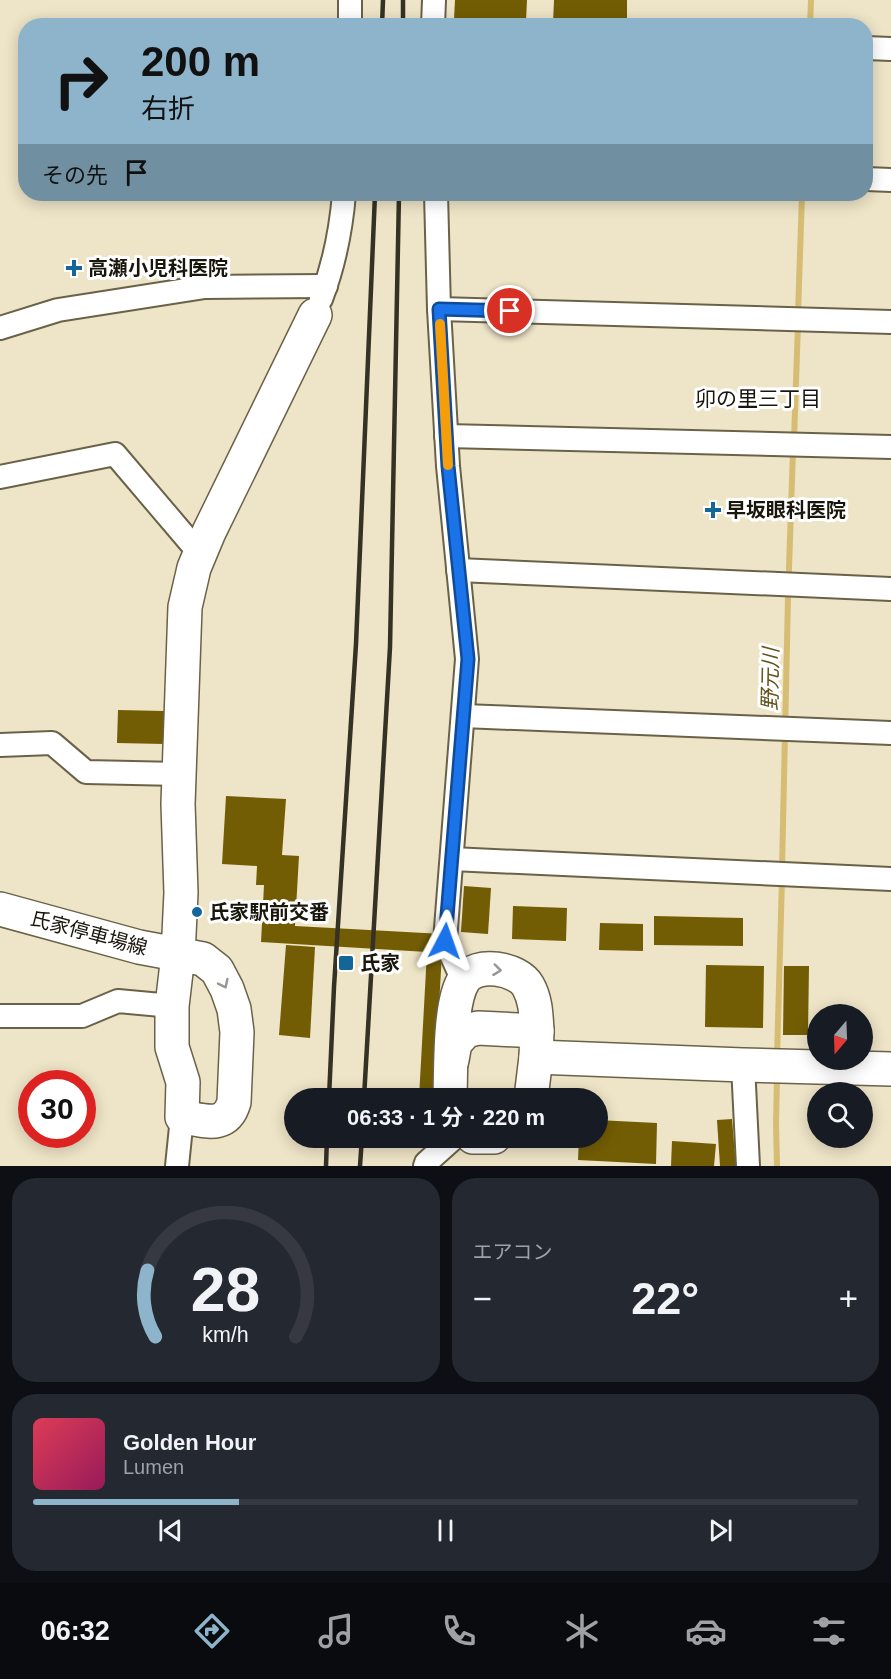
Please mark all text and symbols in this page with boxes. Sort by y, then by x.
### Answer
text: 200 m [141,38,260,85]
icon: right [42,42,120,120]
text: 右折 [141,94,195,124]
icon: arrive [120,156,153,189]
text: その先 [42,163,108,188]
place label: 高瀬小児科医院 [88,257,228,279]
marker: 高瀬小児科医院 [65,259,83,277]
pin [484,285,535,336]
icon: arrive [493,294,526,327]
district label: 卯の里三丁目 [695,387,821,410]
place label: 早坂眼科医院 [726,499,846,521]
marker: 早坂眼科医院 [704,501,722,519]
water label: 野元川 [758,645,782,711]
place label: 氏家駅前交番 [209,901,329,923]
marker: 氏家駅前交番 [190,905,204,919]
street label: 氏家停車場線 [28,907,150,959]
position arrow [413,909,477,973]
place label: 氏家 [360,952,400,974]
marker: 氏家 [337,954,355,972]
one-way arrow [493,964,502,976]
one-way arrow [216,977,228,988]
north arrow [807,1004,873,1070]
map controls [807,1004,873,1148]
speed limit sign: 30 [18,1070,96,1148]
button: search [807,1082,873,1148]
text: 06:33 · 1 分 · 220 m [347,1105,545,1130]
text: エアコン [473,1241,553,1263]
text: 28 [191,1255,260,1324]
text: 22° [631,1273,699,1324]
text: − [473,1280,492,1317]
text: + [839,1280,858,1317]
text: km/h [203,1323,249,1347]
text: Golden Hour [123,1430,256,1455]
text: Lumen [123,1456,184,1478]
icon: previous [154,1514,187,1547]
icon: pause [429,1514,462,1547]
icon: next [704,1514,737,1547]
icon: directions [191,1610,233,1652]
icon: music [315,1610,357,1652]
icon: phone [438,1610,480,1652]
icon: climate [561,1610,603,1652]
icon: car [685,1610,727,1652]
icon: filters [808,1610,850,1652]
text: 06:32 [41,1616,110,1646]

